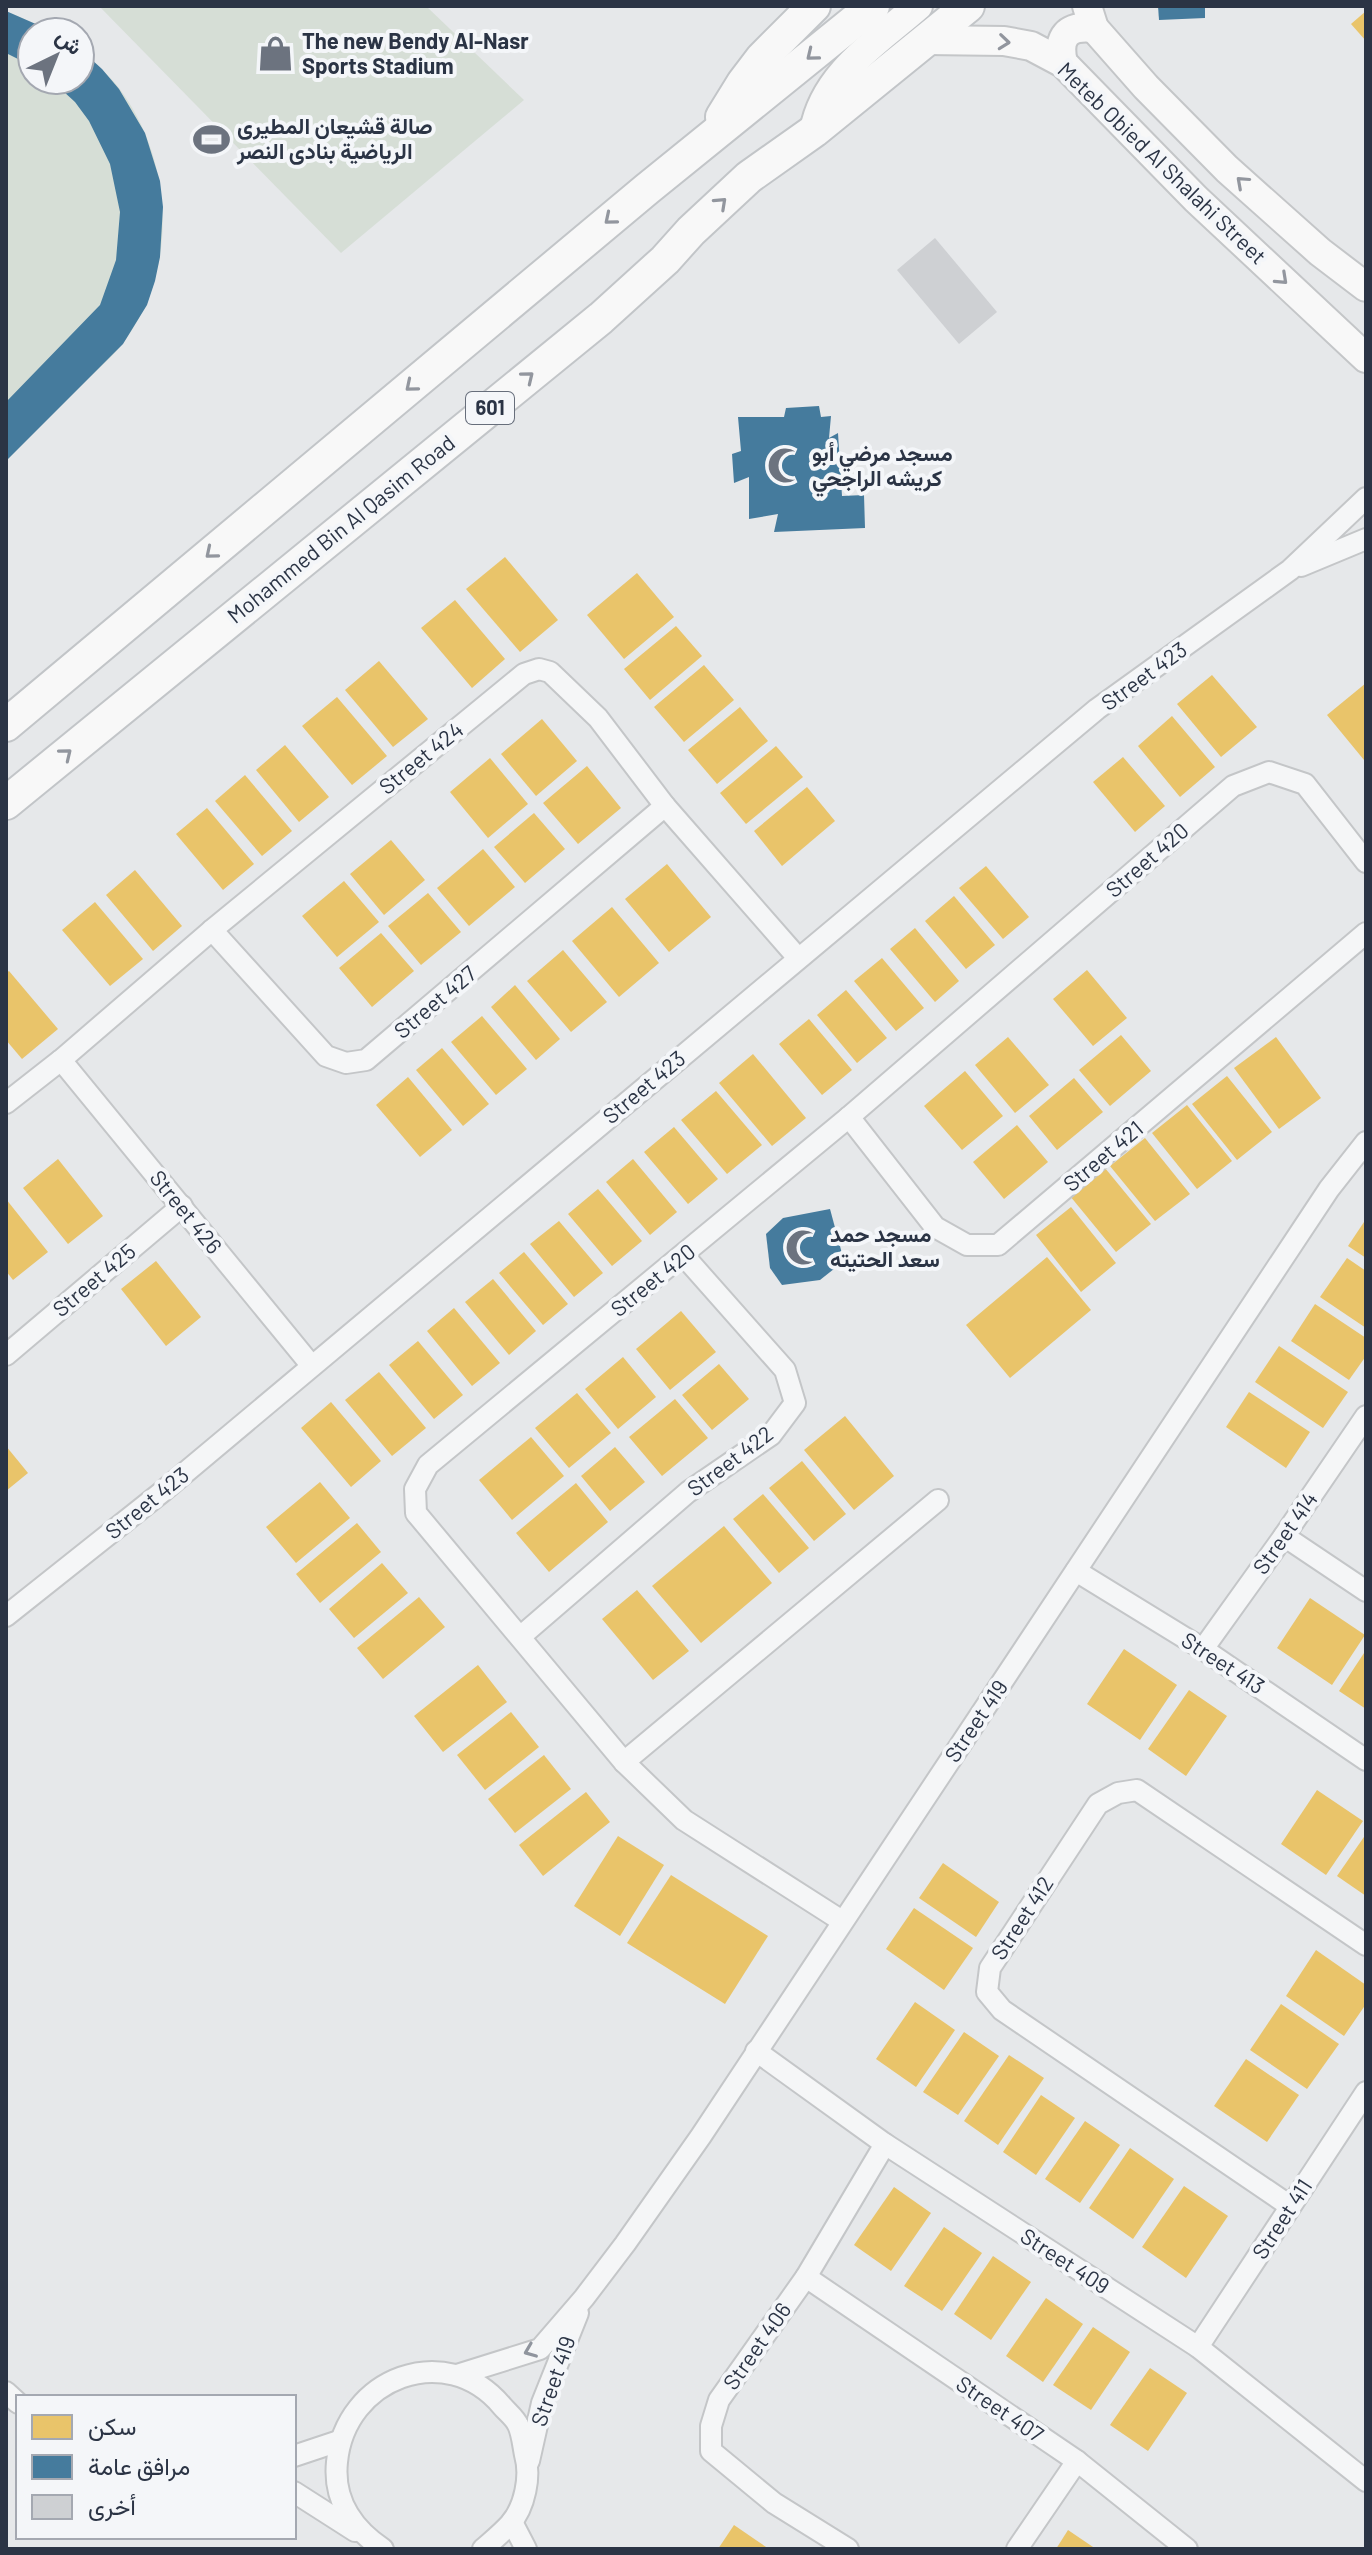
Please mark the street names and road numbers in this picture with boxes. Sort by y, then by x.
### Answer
street label: Meteb Obied Al Shalahi Street [1053,56,1272,269]
road number: 601 [466,392,514,424]
street label: Mohammed Bin Al Qasim Road [222,428,459,628]
street label: Street 423 [1095,635,1191,715]
street label: Street 424 [373,715,468,799]
street label: Street 420 [1100,816,1193,902]
street label: Street 427 [388,960,481,1043]
street label: Street 423 [597,1044,690,1128]
street label: Street 421 [1057,1114,1147,1196]
street label: Street 426 [145,1164,228,1258]
street label: Street 425 [47,1237,140,1321]
street label: Street 420 [605,1237,700,1321]
street label: Street 422 [682,1420,777,1501]
street label: Street 423 [99,1461,193,1544]
street label: Street 414 [1246,1486,1322,1579]
street label: Street 413 [1177,1626,1270,1699]
street label: Street 419 [938,1674,1012,1767]
street label: Street 412 [985,1871,1058,1964]
street label: Street 411 [1246,2174,1317,2263]
street label: Street 409 [1016,2222,1115,2298]
street label: Street 406 [717,2297,796,2394]
street label: Street 419 [525,2332,580,2429]
street label: Street 407 [952,2370,1049,2447]

